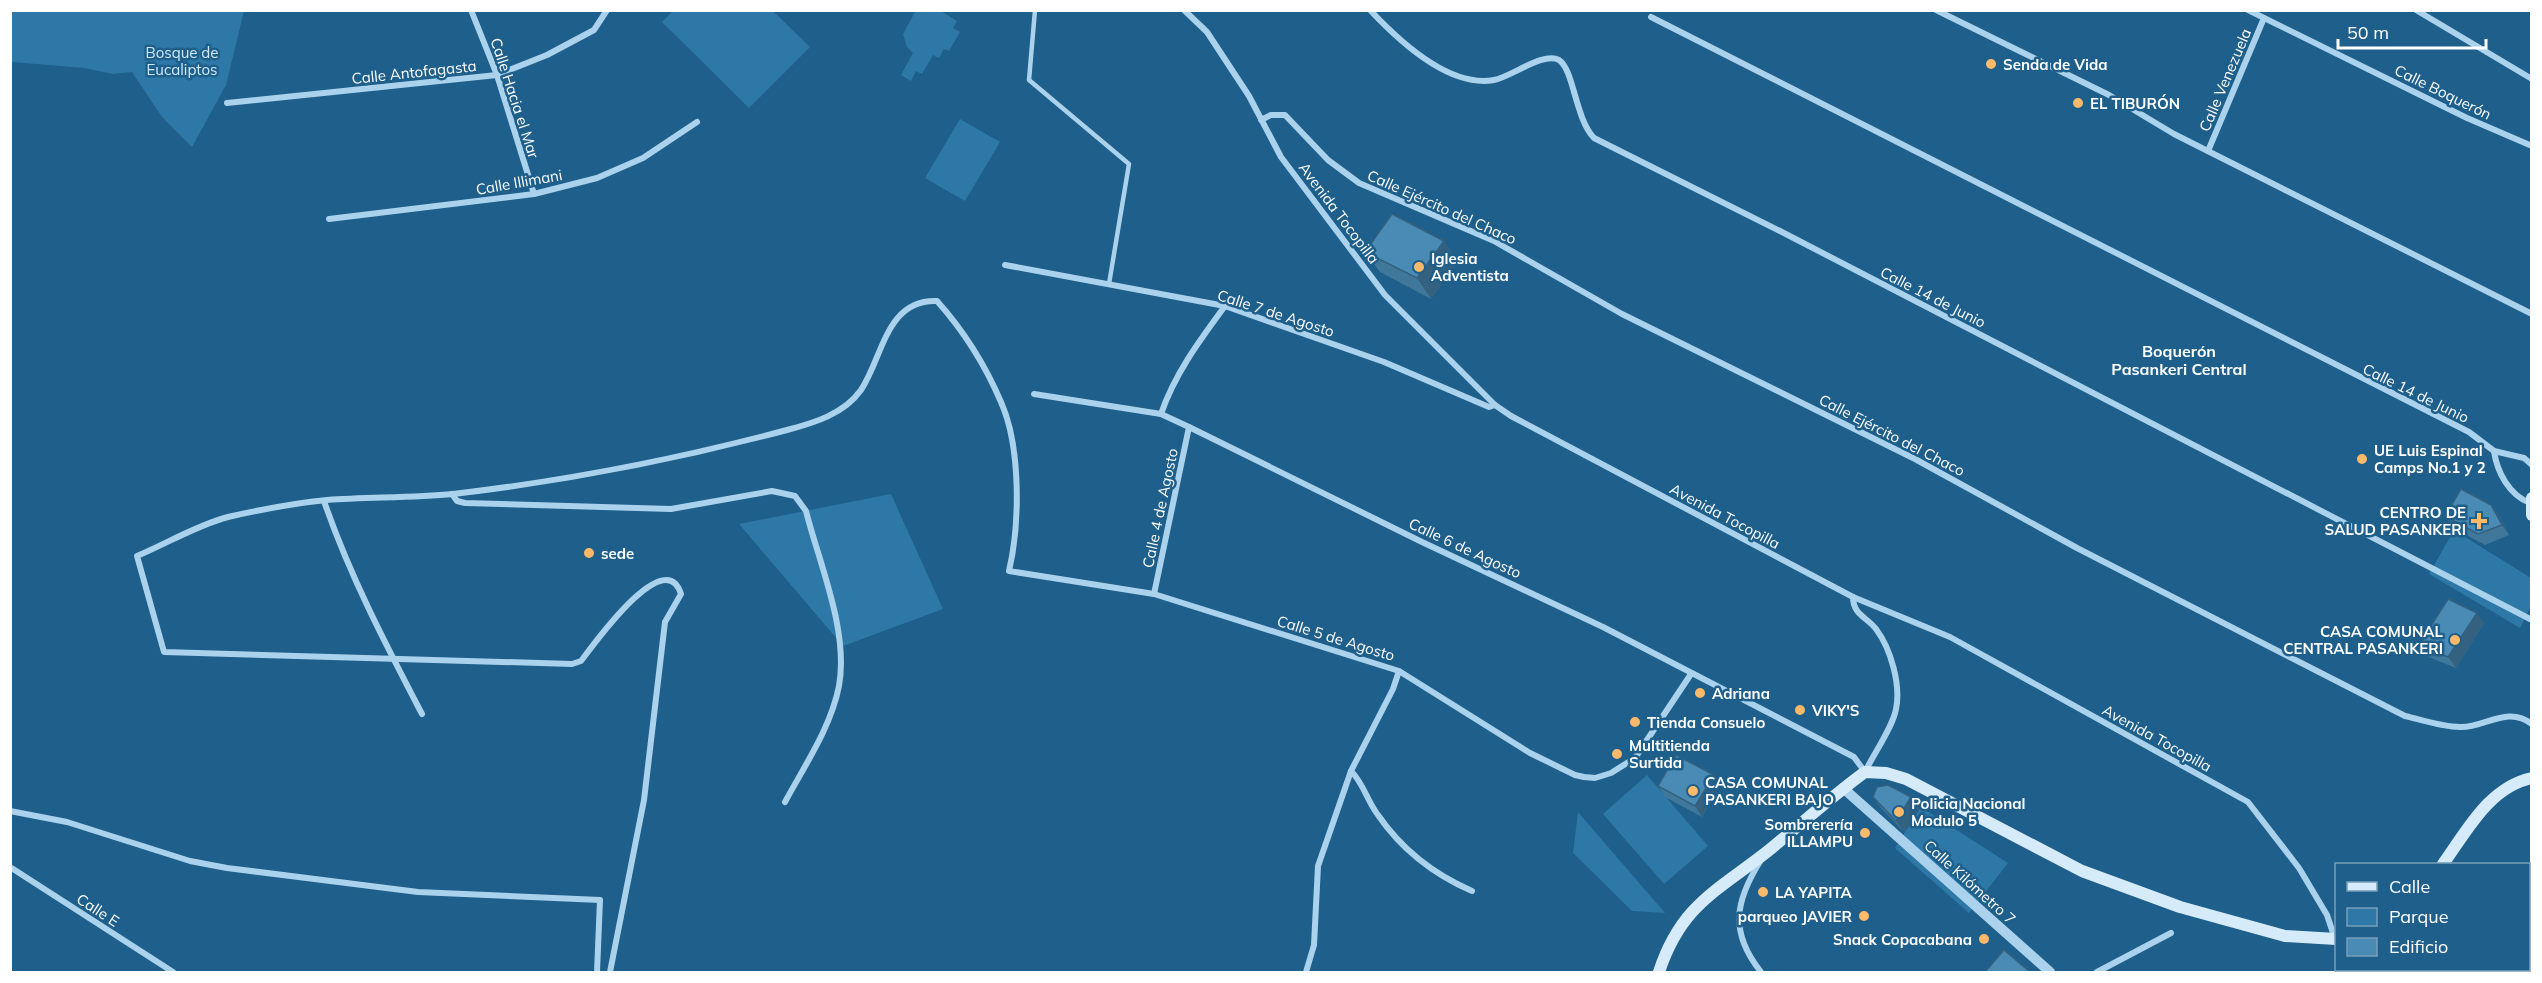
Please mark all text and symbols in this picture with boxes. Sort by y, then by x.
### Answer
scale bar [2338,12,2486,50]
text: 50 m [2347,21,2389,44]
street label: Calle Venezuela [2195,26,2255,134]
street label: Calle Hacia el Mar [487,35,544,161]
park label: Bosque de Eucaliptos [145,43,219,79]
place label: Senda de Vida [2003,55,2108,74]
street label: Calle Antofagasta [351,56,477,88]
marker: Senda de Vida [1984,57,1998,71]
street label: Calle Boquerón [2391,60,2495,124]
place label: EL TIBURÓN [2090,94,2180,113]
marker: EL TIBURÓN [2071,96,2085,110]
street label: Avenida Tocopilla [1295,159,1383,267]
street label: Calle Illimani [474,165,564,199]
street label: Calle Ejército del Chaco [1364,166,1520,248]
place label: Iglesia Adventista [1431,249,1509,285]
marker: Iglesia Adventista [1412,260,1426,274]
street label: Calle 14 de Junio [1877,262,1989,332]
street label: Calle 7 de Agosto [1215,285,1337,341]
district label: Boquerón Pasankeri Central [2111,341,2247,379]
street label: Calle 14 de Junio [2360,359,2472,427]
street label: Calle Ejército del Chaco [1816,390,1968,480]
place label: UE Luis Espinal Camps No.1 y 2 [2374,441,2486,477]
street label: Calle 4 de Agosto [1138,446,1182,570]
marker: UE Luis Espinal Camps No.1 y 2 [2355,452,2369,466]
street label: Avenida Tocopilla [1667,479,1783,553]
place label: CENTRO DE SALUD PASANKERI [2325,503,2466,539]
marker: CENTRO DE SALUD PASANKERI [2470,512,2488,530]
street label: Calle 6 de Agosto [1406,514,1524,582]
place label: sede [601,544,634,563]
marker: sede [582,546,596,560]
street label: Calle 5 de Agosto [1275,611,1397,665]
place label: CASA COMUNAL CENTRAL PASANKERI [2283,622,2444,658]
marker: CASA COMUNAL CENTRAL PASANKERI [2448,633,2462,647]
place label: Adriana [1712,684,1770,703]
marker: Adriana [1693,686,1707,700]
street label: Avenida Tocopilla [2099,700,2215,776]
place label: VIKY'S [1811,701,1860,720]
marker: VIKY'S [1793,703,1807,717]
place label: Tienda Consuelo [1647,713,1765,732]
marker: Tienda Consuelo [1628,715,1642,729]
place label: Multitienda Surtida [1629,736,1710,772]
marker: Multitienda Surtida [1610,747,1624,761]
place label: CASA COMUNAL PASANKERI BAJO [1705,773,1834,809]
marker: CASA COMUNAL PASANKERI BAJO [1686,784,1700,798]
place label: Policia Nacional Modulo 5 [1911,794,2025,830]
marker: Policia Nacional Modulo 5 [1892,805,1906,819]
place label: Sombrerería ILLAMPU [1765,815,1853,851]
marker: Sombrerería ILLAMPU [1858,826,1872,840]
street label: Calle Kilómetro 7 [1920,836,2020,928]
legend [2335,863,2530,971]
text: Calle [2389,875,2430,898]
place label: LA YAPITA [1775,883,1853,902]
marker: LA YAPITA [1756,885,1770,899]
street label: Calle E [73,889,123,931]
text: Parque [2389,905,2448,928]
place label: parqueo JAVIER [1738,907,1852,926]
marker: parqueo JAVIER [1857,909,1871,923]
place label: Snack Copacabana [1833,930,1972,949]
marker: Snack Copacabana [1977,932,1991,946]
text: Edificio [2389,935,2448,958]

